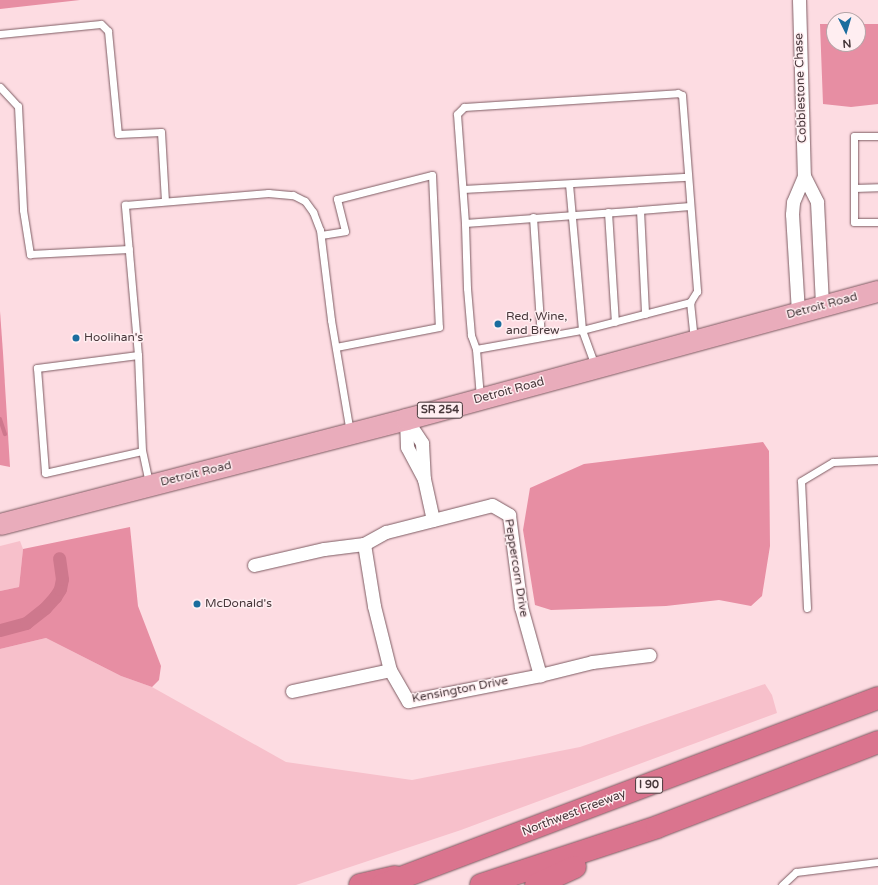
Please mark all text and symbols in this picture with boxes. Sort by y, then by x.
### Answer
north arrow [826,12,866,52]
street label: Cobblestone Chase [792,33,810,143]
text: N [842,37,852,50]
street label: Detroit Road [785,290,859,322]
place label: Red, Wine, and Brew [506,310,567,338]
marker: Red, Wine, and Brew [493,319,503,329]
place label: Hoolihan's [84,331,143,345]
marker: Hoolihan's [71,333,81,343]
street label: Detroit Road [472,375,546,407]
road number: SR 254 [416,401,464,419]
street label: Detroit Road [159,458,233,490]
street label: Peppercorn Drive [501,518,531,618]
place label: McDonald's [205,597,272,611]
marker: McDonald's [192,599,202,609]
street label: Kensington Drive [411,674,509,706]
road number: I 90 [635,776,663,794]
street label: Northwest Freeway [520,787,628,839]

